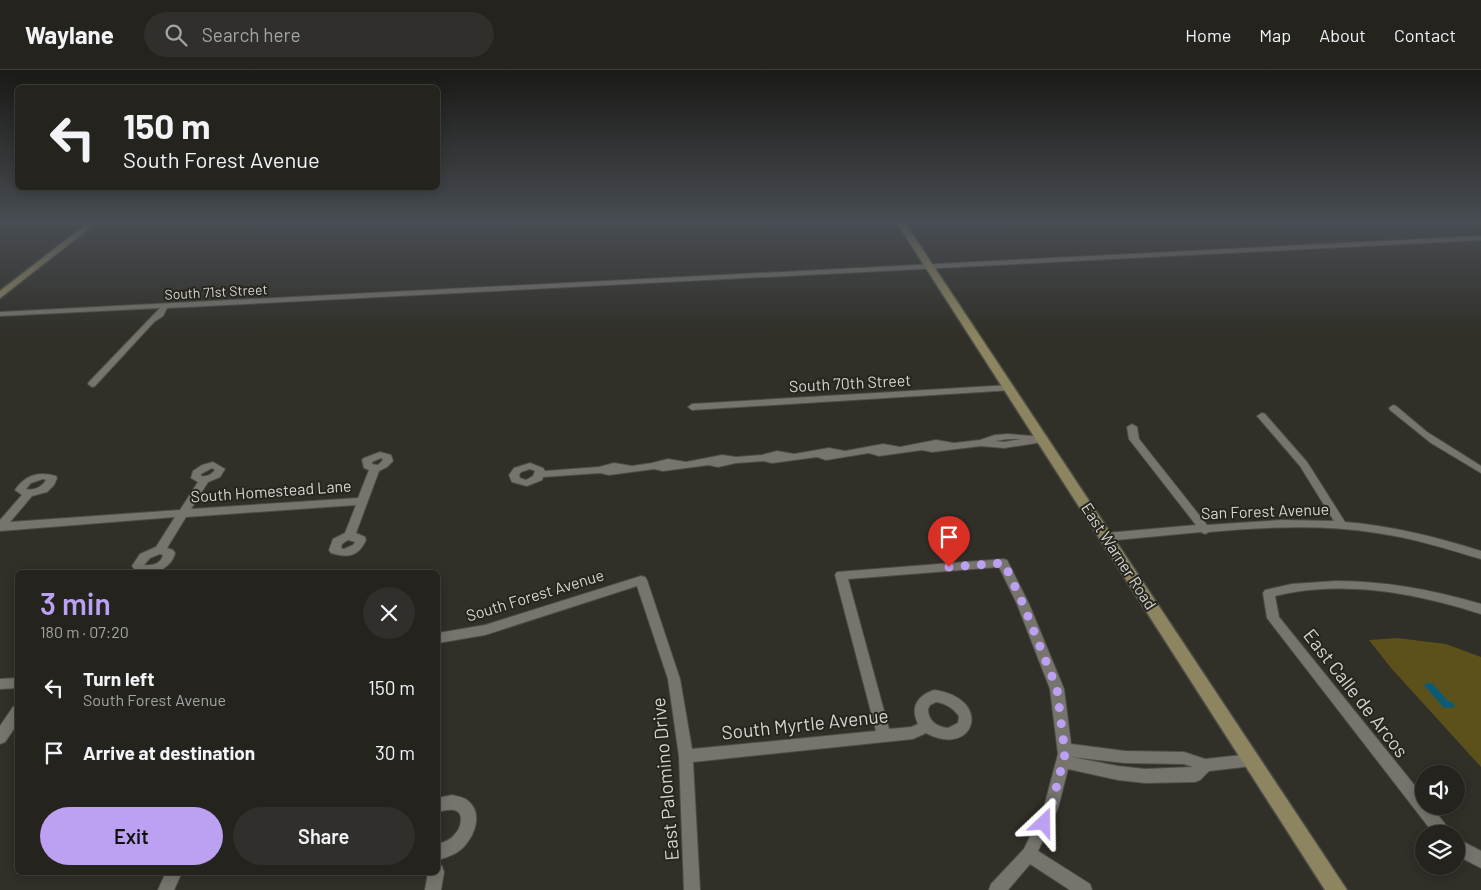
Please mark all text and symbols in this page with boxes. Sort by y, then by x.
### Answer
search box [144,12,494,57]
text: Waylane [25,20,114,49]
icon: search [162,21,190,49]
text: Search here [202,23,301,46]
text: Home [1185,24,1231,46]
text: Map [1259,24,1291,46]
text: About [1319,24,1366,46]
text: Contact [1394,24,1456,46]
text: 150 m [123,104,210,146]
icon: left [40,105,105,170]
text: South Forest Avenue [123,146,320,172]
street label: South 71st Street [164,280,268,303]
street label: South 70th Street [788,370,912,395]
street label: South Homestead Lane [190,475,352,506]
street label: East Warner Road [1078,499,1161,613]
street label: San Forest Avenue [1201,499,1329,522]
pin [928,516,970,567]
icon: arrive [935,523,963,551]
street label: South Forest Avenue [464,565,606,625]
text: 3 min [40,585,111,621]
button: close [363,587,415,639]
text: 180 m · 07:20 [40,622,129,641]
street label: East Calle de Arcos [1299,624,1414,762]
text: Turn left [83,667,154,690]
icon: left [40,674,68,702]
text: 150 m [368,676,415,699]
text: South Forest Avenue [83,690,226,709]
street label: East Palomino Drive [646,696,683,862]
street label: South Myrtle Avenue [720,703,890,744]
icon: arrive [40,739,68,767]
text: Arrive at destination [83,741,255,764]
text: 30 m [375,741,415,764]
map controls [1415,765,1465,875]
button: sound [1415,765,1465,815]
position arrow [1017,796,1069,848]
button: Exit [40,807,223,865]
button: Share [233,807,415,865]
button: layers [1415,825,1465,875]

